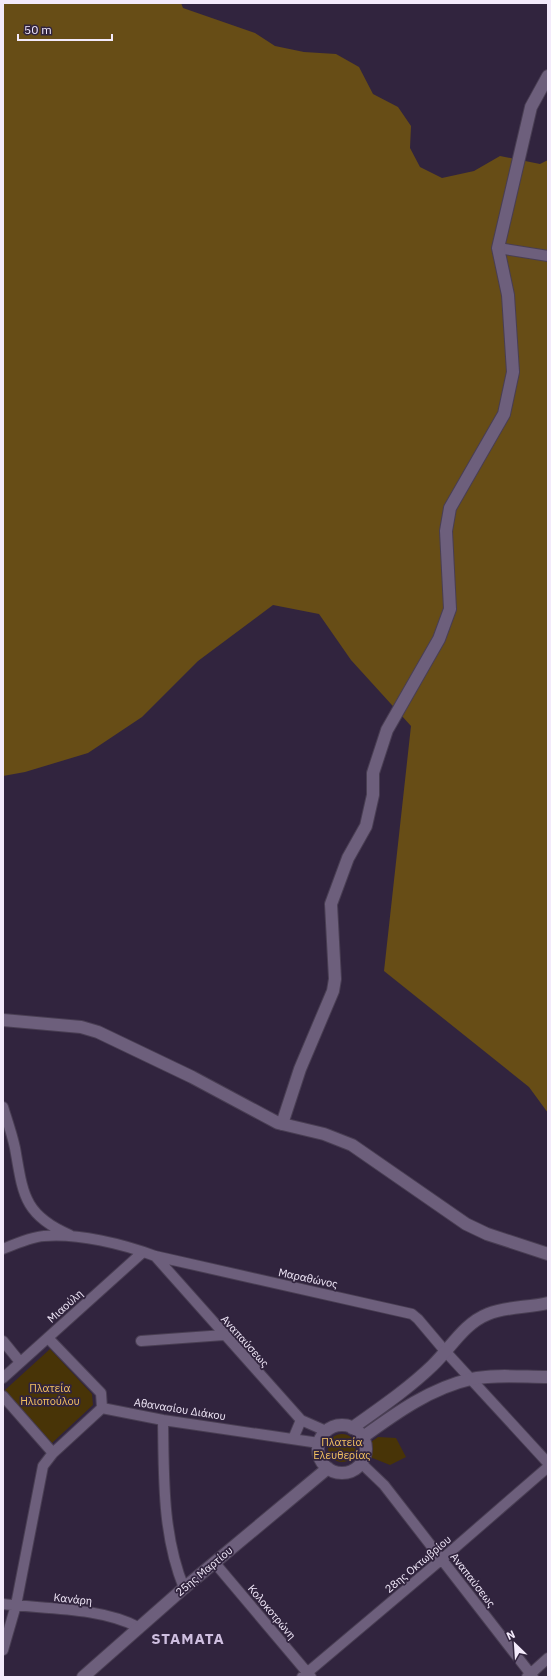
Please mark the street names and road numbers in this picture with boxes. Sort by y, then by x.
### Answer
street label: Μαραθώνος [277,1265,339,1291]
street label: Μιαούλη [44,1286,86,1326]
street label: Αναπαύσεως [218,1312,272,1370]
street label: Αθανασίου Διάκου [133,1395,227,1423]
street label: 28ης Οκτωβρίου [382,1532,454,1596]
street label: 25ης Μαρτίου [173,1543,235,1599]
street label: Αναπαύσεως [447,1550,499,1610]
street label: Κολοκοτρώνη [245,1582,299,1642]
street label: Κανάρη [53,1590,93,1608]

